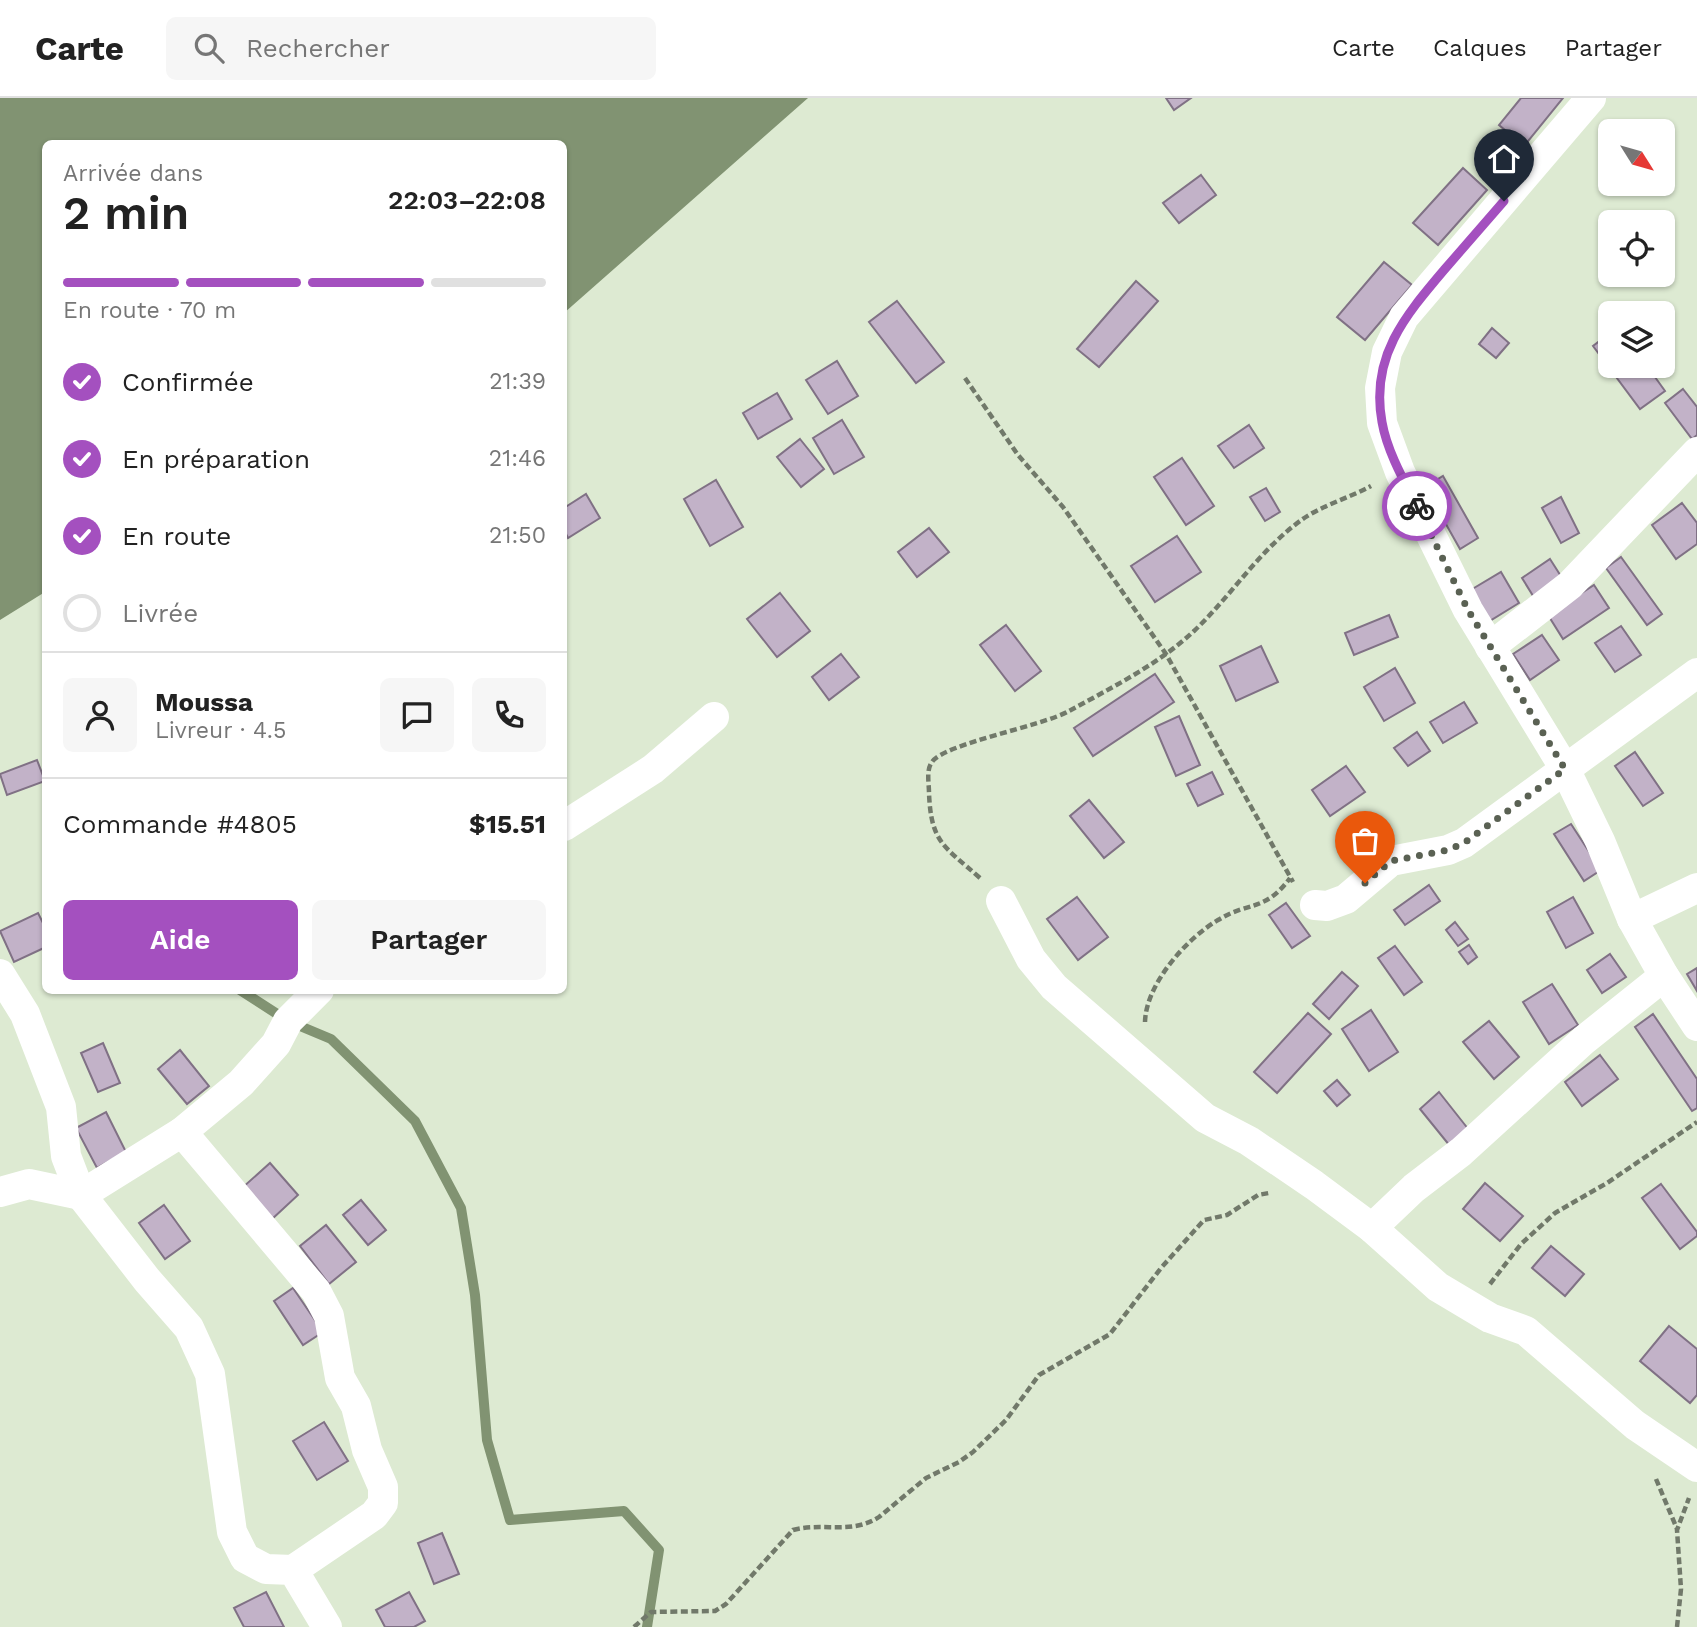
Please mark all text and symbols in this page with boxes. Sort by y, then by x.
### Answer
search box [166,17,656,80]
text: Carte [35,29,124,68]
icon: search [190,29,228,67]
text: Rechercher [246,33,390,63]
text: Carte [1332,34,1395,62]
text: Calques [1433,34,1527,62]
text: Partager [1565,34,1662,62]
north arrow [1598,119,1675,196]
map controls [1598,119,1675,378]
pin [1474,129,1534,201]
icon: home [1485,140,1523,178]
text: Arrivée dans [63,160,203,187]
text: 22:03–22:08 [388,185,546,215]
text: 2 min [63,186,189,240]
button: locate [1598,210,1675,287]
text: En route · 70 m [63,297,236,324]
button: layers [1598,301,1675,378]
icon: check [63,363,101,401]
text: Confirmée [122,367,254,397]
text: 21:39 [489,368,546,395]
icon: check [63,440,101,478]
text: En préparation [122,444,310,474]
text: 21:46 [489,445,546,472]
courier [1382,471,1452,541]
icon: bike [1398,487,1436,525]
icon: check [63,517,101,555]
text: En route [122,521,231,551]
text: 21:50 [489,522,546,549]
text: Livrée [122,598,198,628]
button: person [63,678,137,752]
button: chat [380,678,454,752]
button: phone [472,678,546,752]
text: Moussa [155,687,253,717]
text: Livreur · 4.5 [155,717,286,744]
text: Commande #4805 [63,809,297,839]
text: $15.51 [469,809,546,839]
pin [1335,811,1395,883]
icon: bag [1346,822,1384,860]
button: Aide [63,900,298,980]
button: Partager [312,900,546,980]

